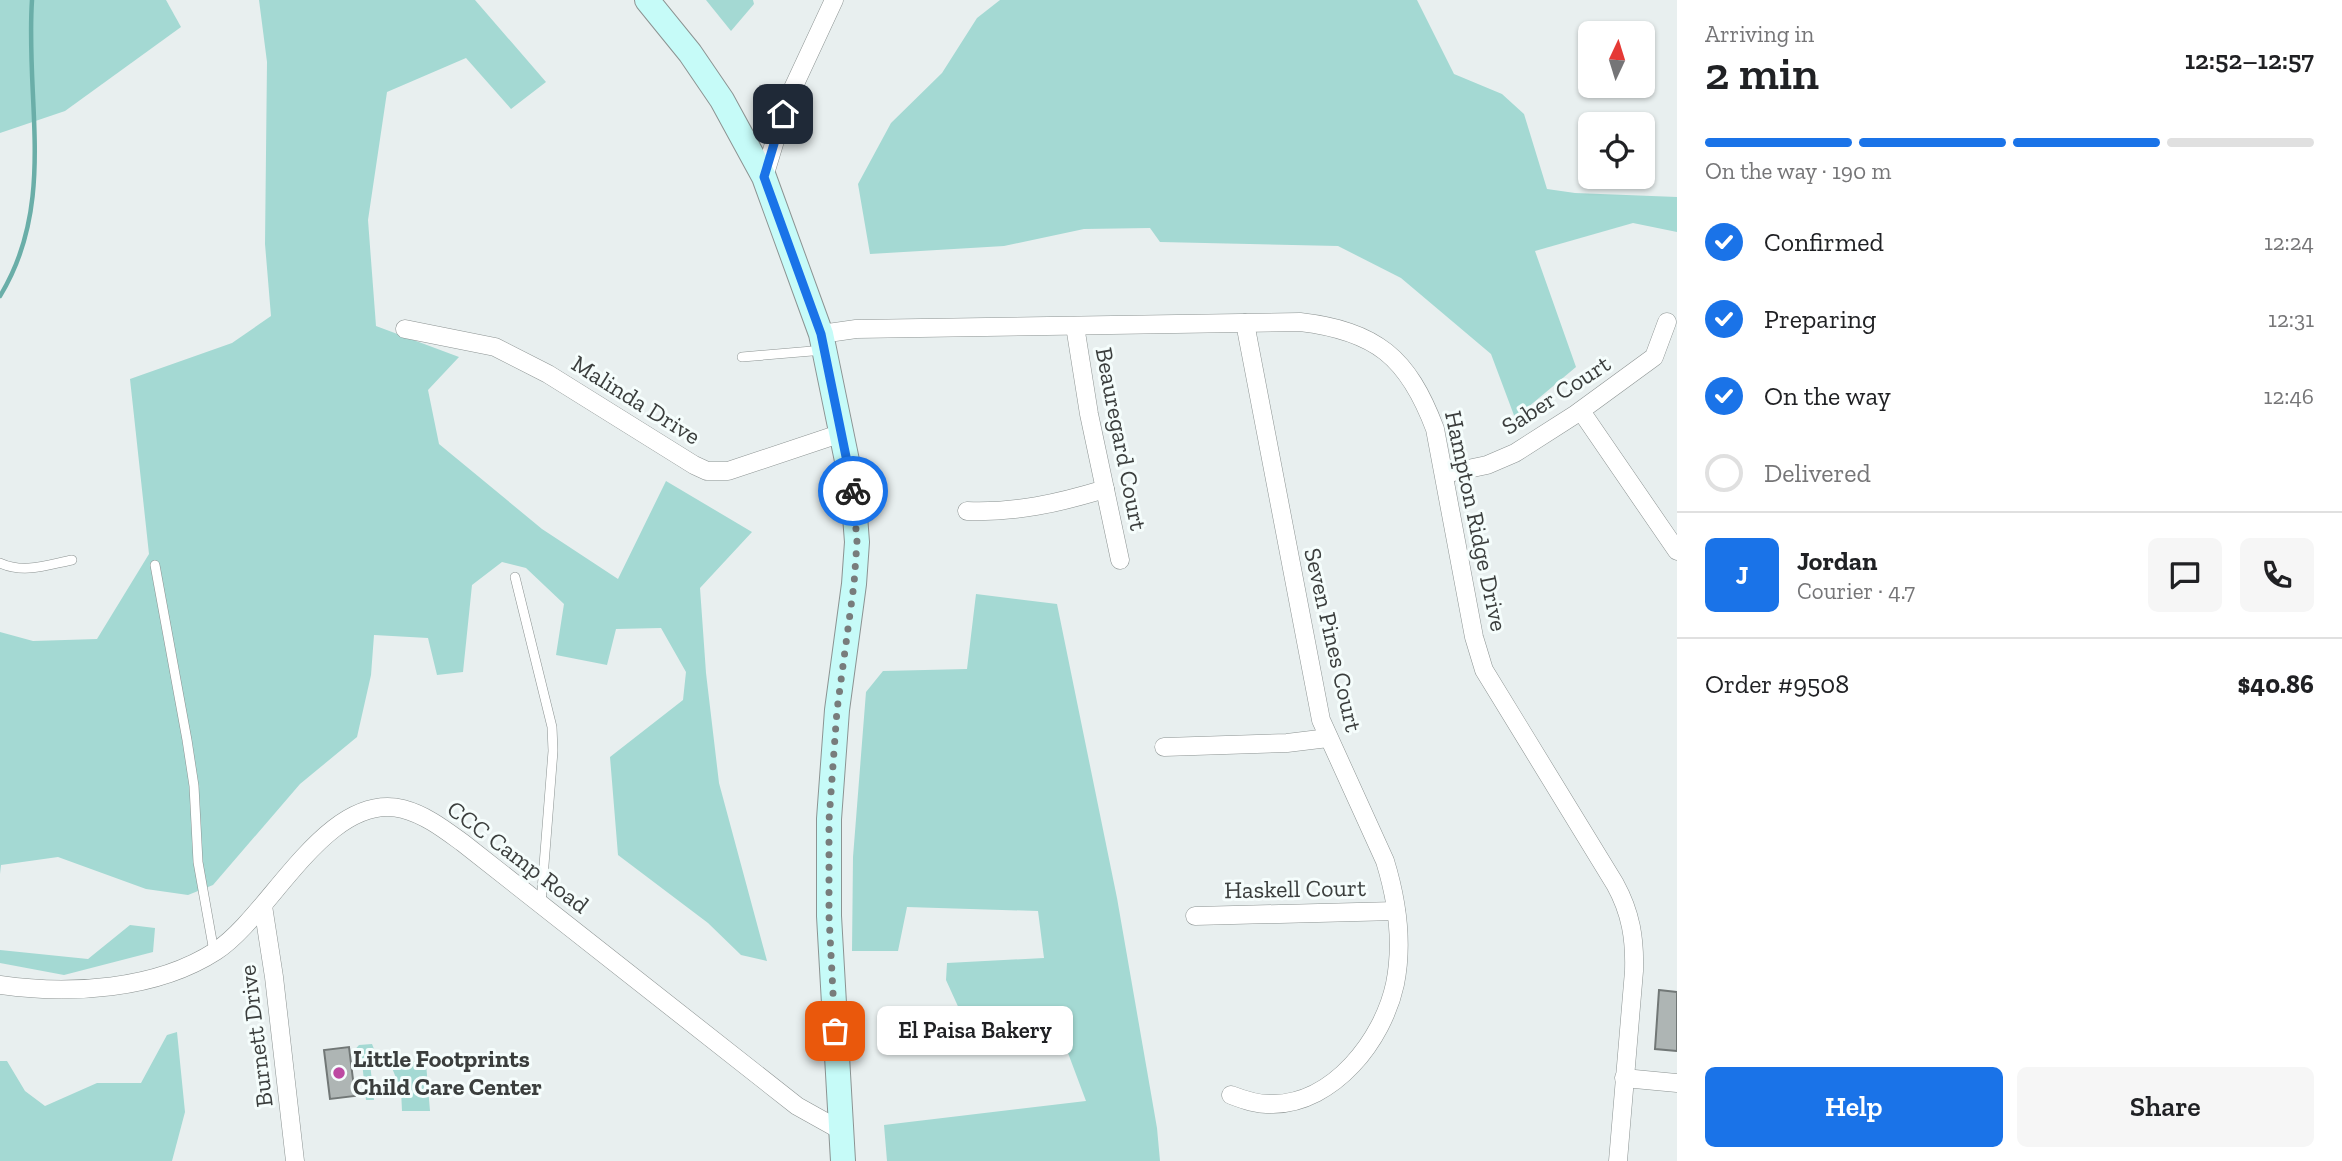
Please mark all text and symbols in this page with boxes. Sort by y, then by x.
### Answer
text: Arriving in [1705,20,1814,48]
north arrow [1578,21,1656,98]
map controls [1578,21,1655,189]
text: 12:52–12:57 [2185,44,2314,76]
text: 2 min [1705,46,1819,101]
pin [753,84,813,144]
icon: home [764,95,802,133]
button: locate [1578,112,1655,189]
text: On the way · 190 m [1705,157,1891,185]
icon: check [1705,223,1743,261]
text: Confirmed [1764,226,1884,258]
text: 12:24 [2264,228,2314,256]
icon: check [1705,300,1743,338]
text: Preparing [1764,303,1876,335]
text: 12:31 [2268,305,2314,333]
street label: Beauregard Court [1090,345,1153,533]
street label: Malinda Drive [567,349,706,451]
street label: Saber Court [1496,349,1616,440]
icon: check [1705,377,1743,415]
text: On the way [1764,380,1891,412]
text: 12:46 [2264,382,2314,410]
street label: Hampton Ridge Drive [1439,408,1514,634]
courier [818,456,888,526]
text: Delivered [1764,457,1871,489]
icon: bike [834,472,872,510]
button: chat [2148,538,2222,612]
button: phone [2240,538,2314,612]
street label: Seven Pines Court [1298,545,1369,735]
text: Jordan [1797,545,1877,577]
text: J [1736,559,1748,591]
text: Courier · 4.7 [1797,577,1915,605]
text: Order #9508 [1705,668,1849,700]
text: $40.86 [2238,668,2314,700]
street label: CCC Camp Road [442,794,595,919]
street label: Haskell Court [1224,873,1366,904]
street label: Burnett Drive [232,963,279,1109]
pin [805,1001,865,1061]
callout: El Paisa Bakery [877,1006,1073,1056]
icon: bag [816,1012,854,1050]
text: El Paisa Bakery [898,1016,1052,1044]
place label: Little Footprints Child Care Center [353,1044,542,1101]
marker: Little Footprints Child Care Center [331,1065,347,1081]
button: Help [1705,1067,2003,1147]
button: Share [2017,1067,2314,1147]

